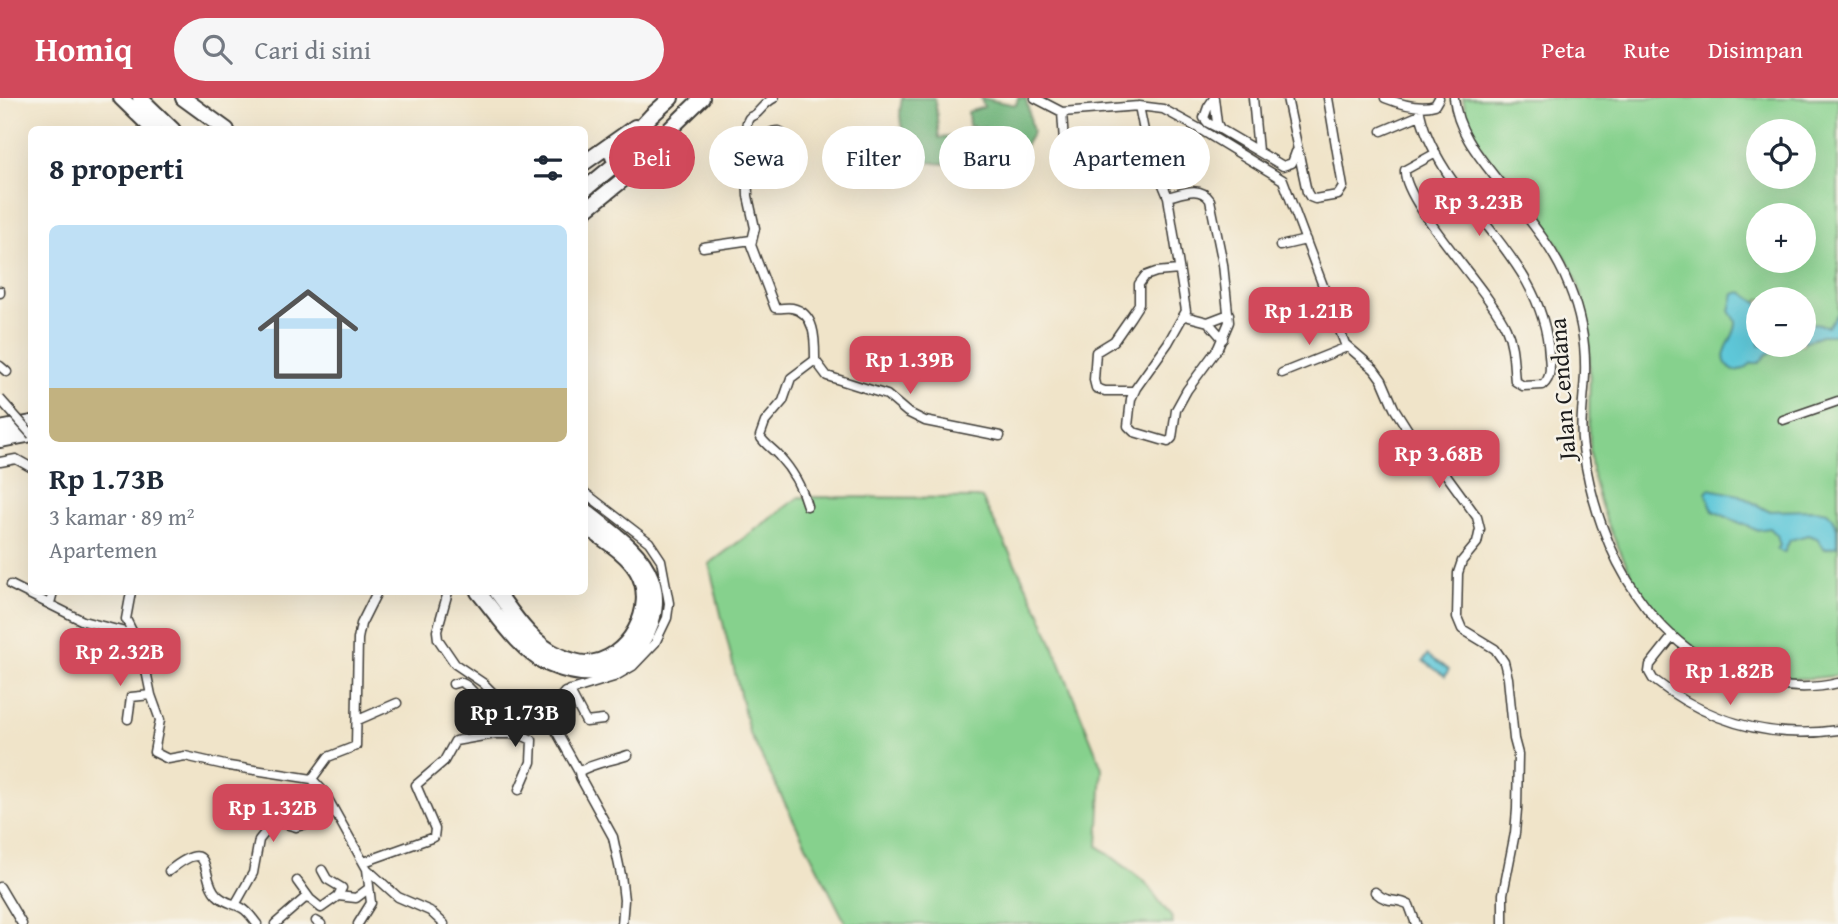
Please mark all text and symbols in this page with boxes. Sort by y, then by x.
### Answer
search box [174,18,664,81]
text: Homiq [35,25,132,73]
icon: search [198,30,236,68]
text: Cari di sini [254,30,371,69]
text: Peta [1542,32,1585,67]
text: Rute [1623,32,1670,67]
text: Disimpan [1708,32,1803,67]
map controls [1746,119,1816,357]
button: locate [1746,119,1816,189]
chip: Beli [609,126,695,189]
chip: Sewa [709,126,808,189]
chip: Filter [822,126,925,189]
chip: Baru [939,126,1035,189]
chip: Apartemen [1049,126,1210,189]
text: 8 properti [49,146,184,190]
icon: filters [529,149,567,187]
pin: Rp 3.23B [1407,178,1551,238]
text: Rp 3.23B [1435,184,1523,217]
button: + [1746,203,1816,273]
icon: home [245,271,371,397]
button: − [1746,287,1816,357]
pin: Rp 1.21B [1237,288,1381,347]
text: Rp 1.21B [1265,293,1353,326]
street label: Jalan Cendana [1540,316,1585,464]
pin: Rp 1.39B [838,336,982,396]
text: Rp 1.39B [866,342,954,375]
pin: Rp 3.68B [1367,430,1511,490]
text: Rp 3.68B [1395,436,1483,469]
text: Rp 1.73B [49,456,165,500]
text: 3 kamar · 89 m² [49,500,195,533]
text: Apartemen [49,533,157,566]
pin: Rp 2.32B [48,628,192,688]
text: Rp 2.32B [76,634,164,667]
pin: Rp 1.82B [1658,648,1802,707]
text: Rp 1.82B [1686,653,1774,686]
pin: Rp 1.73B [443,690,587,749]
text: Rp 1.73B [471,695,559,728]
pin: Rp 1.32B [201,784,345,844]
text: Rp 1.32B [229,790,317,823]

